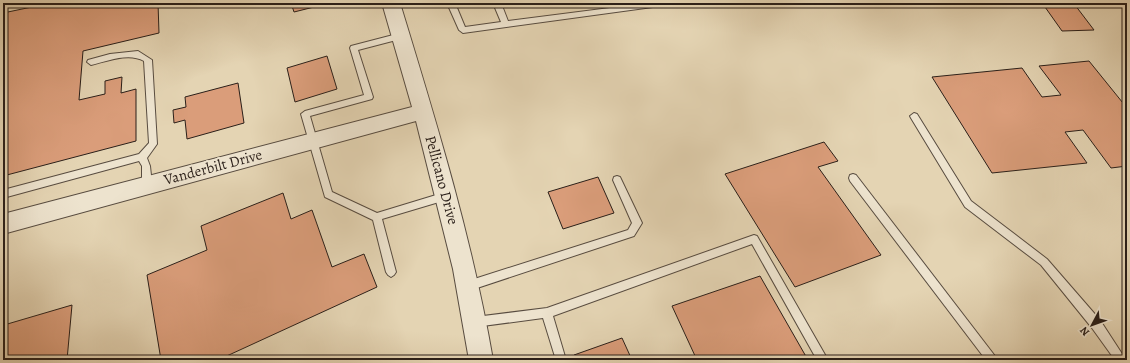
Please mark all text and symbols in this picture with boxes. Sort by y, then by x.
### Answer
street label: Pellicano Drive [421,133,464,227]
street label: Vanderbilt Drive [161,144,265,190]
north arrow [1072,305,1112,345]
text: N [1077,323,1093,339]

